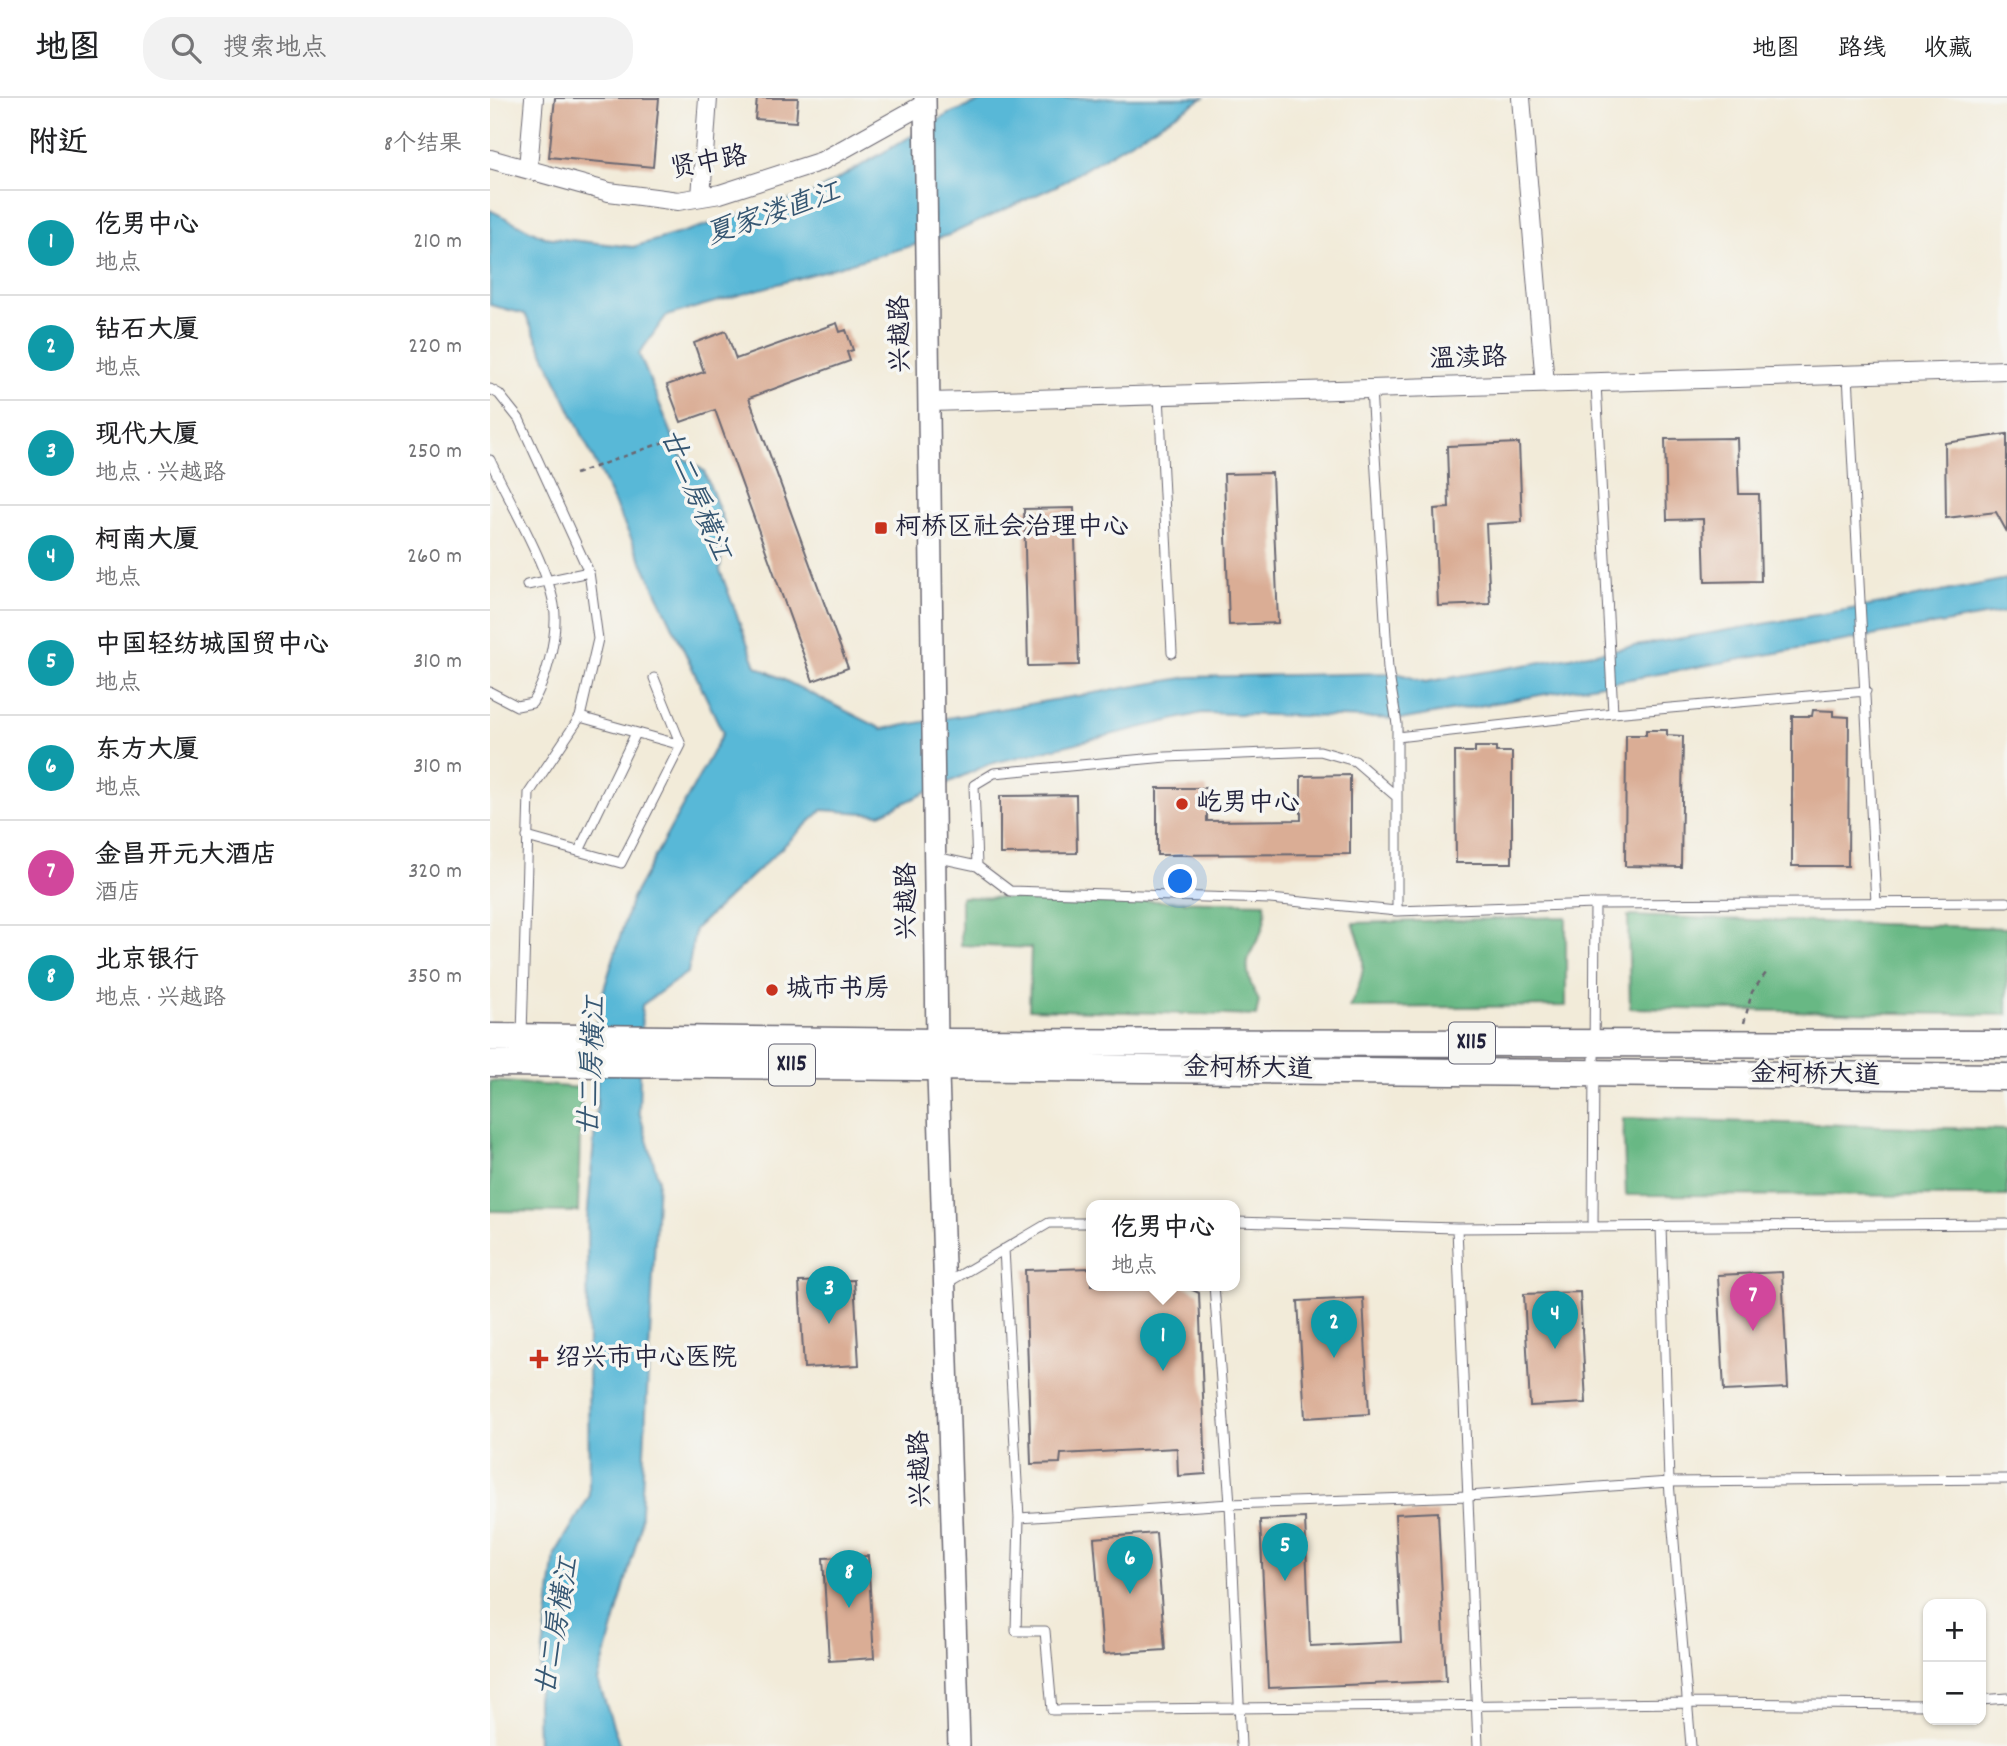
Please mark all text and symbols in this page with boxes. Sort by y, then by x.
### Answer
search box [143,17,633,80]
text: 地图 [35,27,101,74]
icon: search [167,29,205,67]
text: 搜索地点 [223,31,327,68]
text: 地图 [1752,33,1800,67]
text: 路线 [1838,33,1886,67]
text: 收藏 [1924,33,1972,67]
text: 附近 [28,124,88,167]
text: 8个结果 [384,129,462,162]
street label: 贤中路 [667,138,751,190]
water label: 夏家溇直江 [701,174,849,258]
text: 仡男中心 [95,208,199,245]
text: 1 [48,226,54,259]
text: 210 m [413,226,462,259]
text: 地点 [95,248,141,281]
street label: 兴越路 [883,295,921,373]
text: 钻石大厦 [95,313,199,350]
text: 2 [46,331,56,364]
text: 220 m [408,331,462,364]
street label: 温渎路 [1428,340,1508,380]
text: 地点 [95,353,141,386]
text: 现代大厦 [95,418,199,455]
water label: 廿二房横江 [647,424,740,570]
text: 3 [46,436,56,469]
text: 250 m [408,436,462,469]
text: 地点 · 兴越路 [95,458,226,491]
place label: 柯桥区社会治理中心 [895,510,1129,547]
marker: 柯桥区社会治理中心 [873,520,889,536]
text: 柯南大厦 [95,523,199,560]
text: 4 [46,541,56,574]
text: 260 m [407,541,462,574]
text: 地点 [95,563,141,596]
text: 中国轻纺城国贸中心 [95,628,329,665]
text: 5 [46,646,56,679]
text: 310 m [413,646,462,679]
text: 地点 [95,668,141,701]
text: 东方大厦 [95,733,199,770]
text: 6 [45,751,57,784]
text: 310 m [413,751,462,784]
text: 地点 [95,773,141,806]
place label: 屹男中心 [1196,786,1300,823]
marker: 屹男中心 [1174,796,1190,812]
text: 金昌开元大酒店 [95,838,277,875]
text: 7 [47,856,55,889]
text: 320 m [408,856,462,889]
street label: 兴越路 [890,862,927,940]
your location [1163,864,1197,898]
text: 酒店 [95,878,141,911]
text: 北京银行 [95,943,199,980]
text: 8 [46,961,56,994]
text: 350 m [408,961,462,994]
place label: 城市书房 [786,972,890,1009]
marker: 城市书房 [764,982,780,998]
text: 地点 · 兴越路 [95,983,226,1016]
water label: 廿二房横江 [571,993,619,1137]
road number: X115 [1449,1023,1495,1063]
road number: X115 [769,1044,815,1085]
street label: 金柯桥大道 [1183,1050,1313,1090]
street label: 金柯桥大道 [1750,1056,1880,1096]
popup [1086,1200,1240,1291]
text: 仡男中心 [1111,1211,1215,1248]
text: 地点 [1111,1251,1157,1284]
pin: 3 [806,1266,852,1324]
pin: 7 [1730,1273,1776,1331]
pin: 4 [1532,1291,1578,1349]
pin: 2 [1311,1300,1357,1358]
pin: 1 [1140,1313,1186,1371]
place label: 绍兴市中心医院 [555,1341,737,1378]
marker: 绍兴市中心医院 [529,1349,549,1369]
street label: 兴越路 [902,1429,942,1509]
pin: 5 [1262,1523,1308,1581]
pin: 6 [1107,1536,1153,1594]
pin: 8 [826,1550,872,1608]
water label: 廿二房横江 [528,1553,592,1699]
map controls [1923,1599,1986,1725]
button: + [1923,1599,1986,1662]
button: − [1923,1662,1986,1725]

